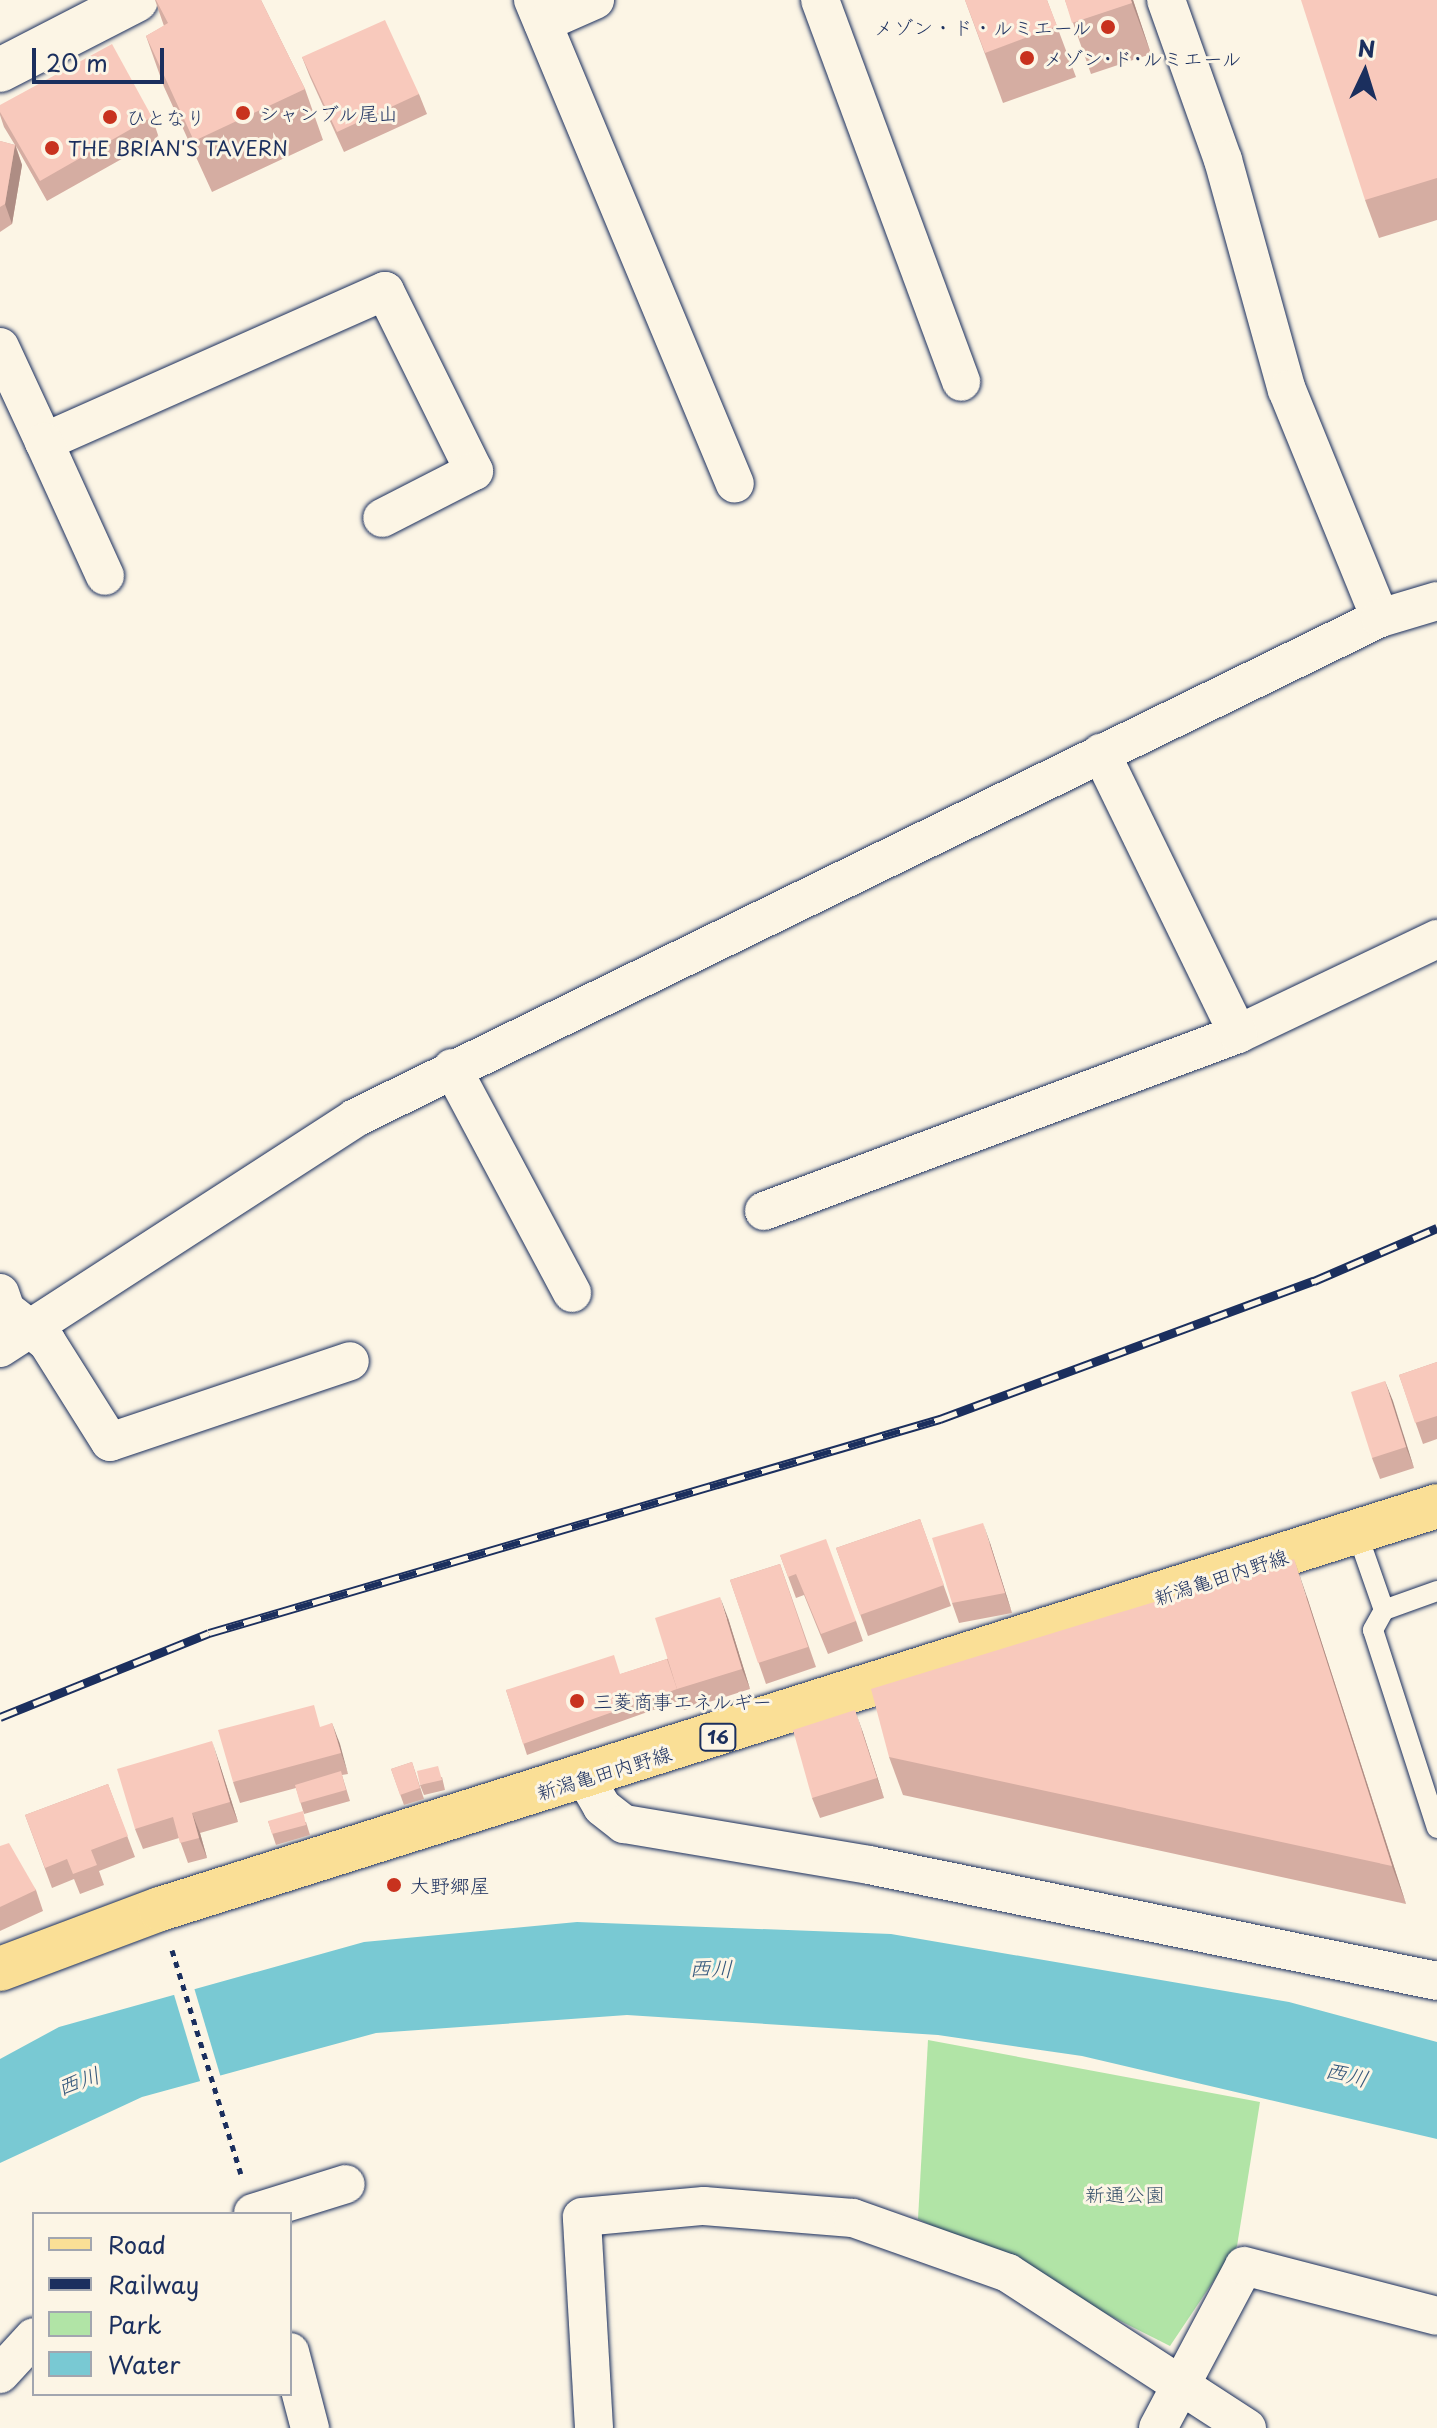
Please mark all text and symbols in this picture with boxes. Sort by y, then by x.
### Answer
place label: メゾン・ド・ルミエール [872,15,1092,39]
marker: メゾン・ド・ルミエール [1099,18,1117,36]
text: N [1357,30,1377,65]
scale bar [36,32,168,82]
north arrow [1325,32,1405,112]
text: 20 m [46,44,108,80]
place label: メゾン･ド･ルミエール [1043,46,1243,70]
marker: メゾン･ド･ルミエール [1018,49,1036,67]
place label: シャンブル尾山 [259,101,399,125]
marker: シャンブル尾山 [234,104,252,122]
place label: ひとなり [126,105,206,129]
marker: ひとなり [101,108,119,126]
place label: THE BRIAN'S TAVERN [68,136,287,160]
marker: THE BRIAN'S TAVERN [43,139,61,157]
street label: 新潟亀田内野線 [1151,1544,1291,1610]
place label: 三菱商事エネルギー [593,1689,773,1713]
marker: 三菱商事エネルギー [568,1692,586,1710]
road number: 16 [698,1723,738,1751]
street label: 新潟亀田内野線 [534,1741,674,1805]
place label: 大野郷屋 [410,1873,490,1897]
marker: 大野郷屋 [385,1876,403,1894]
water label: 西川 [689,1953,733,1981]
water label: 西川 [1322,2055,1372,2091]
water label: 西川 [53,2060,103,2100]
park label: 新通公園 [1085,2182,1165,2206]
legend [32,2212,292,2396]
text: Road [108,2226,166,2262]
text: Railway [108,2266,199,2302]
text: Park [108,2306,162,2342]
text: Water [108,2346,180,2382]

